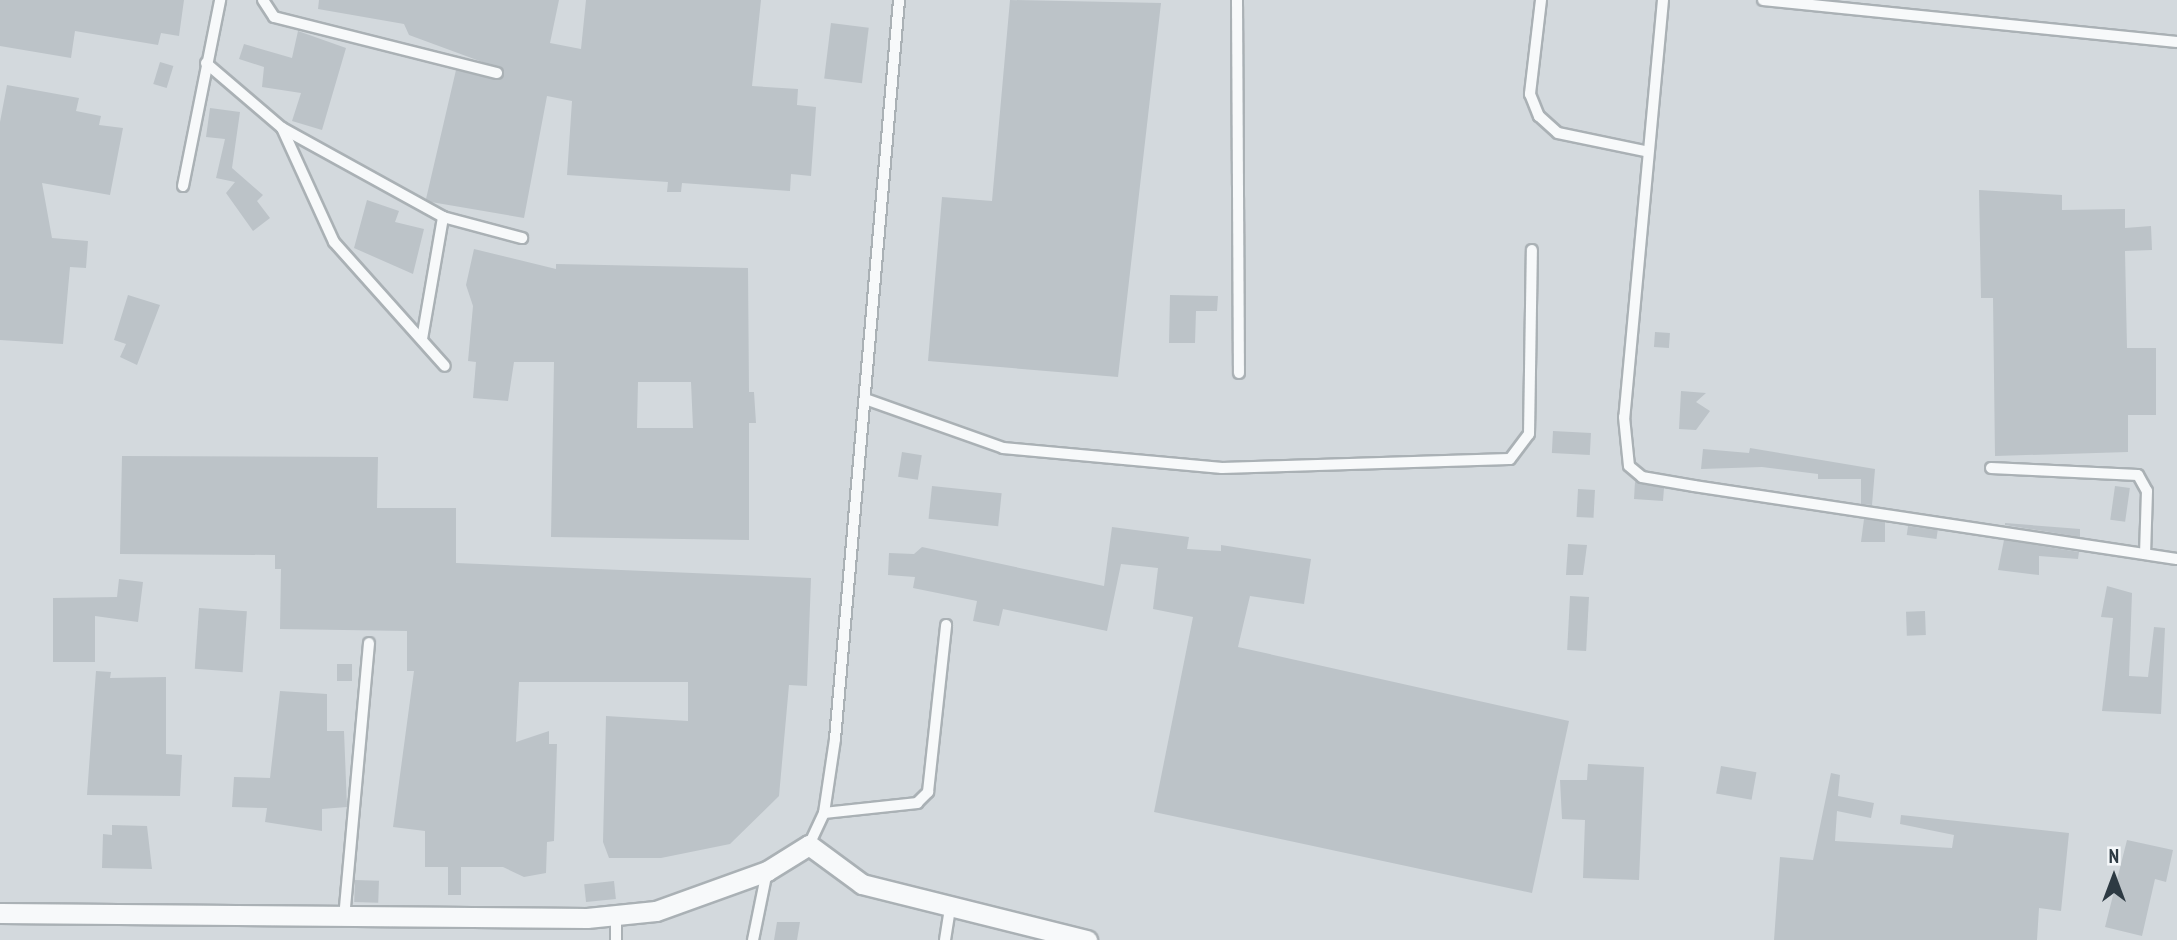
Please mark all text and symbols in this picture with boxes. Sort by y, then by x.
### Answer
north arrow [2079,842,2149,912]
text: N [2109,844,2119,868]

